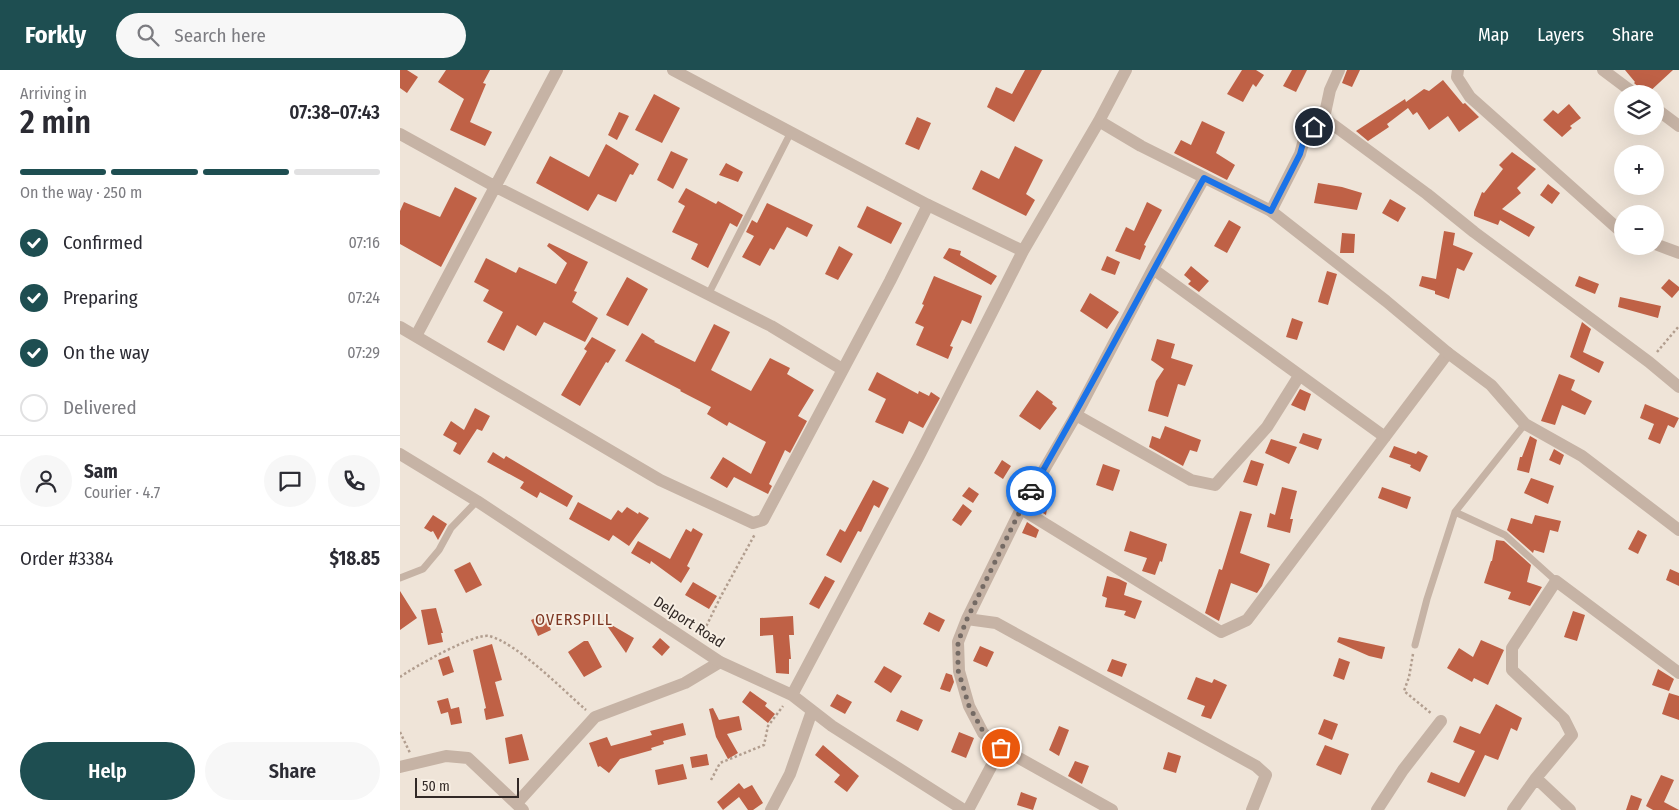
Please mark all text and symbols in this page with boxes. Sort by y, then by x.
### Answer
search box [116,13,466,58]
text: Forkly [25,21,86,49]
icon: search [134,21,162,49]
text: Search here [174,24,266,47]
text: Map [1478,24,1509,46]
text: Layers [1537,24,1584,46]
text: Share [1612,24,1654,46]
text: Arriving in [20,84,87,103]
map controls [1614,85,1664,255]
button: layers [1614,85,1664,135]
text: 07:38–07:43 [289,101,380,124]
text: 2 min [20,103,91,141]
pin [1293,106,1335,148]
icon: home [1300,113,1328,141]
button: + [1614,145,1664,195]
text: On the way · 250 m [20,183,142,202]
button: − [1614,205,1664,255]
icon: check [20,229,48,257]
text: Confirmed [63,231,143,254]
text: 07:16 [349,233,380,252]
icon: check [20,284,48,312]
text: Preparing [63,286,138,309]
text: 07:24 [348,288,380,307]
icon: check [20,339,48,367]
text: On the way [63,341,149,364]
text: 07:29 [347,343,380,362]
text: Delivered [63,396,137,419]
button: person [20,455,72,507]
button: chat [264,455,316,507]
button: phone [328,455,380,507]
text: Sam [84,460,118,483]
courier [1006,466,1056,516]
icon: car [1017,477,1045,505]
text: Courier · 4.7 [84,483,160,502]
text: Order #3384 [20,547,113,570]
text: $18.85 [329,547,380,570]
street label: Delport Road [650,592,728,652]
district label: OVERSPILL [535,610,613,629]
pin [980,727,1022,769]
icon: bag [987,734,1015,762]
button: Help [20,742,195,800]
button: Share [205,742,380,800]
scale bar [415,775,519,798]
text: 50 m [422,778,450,795]

